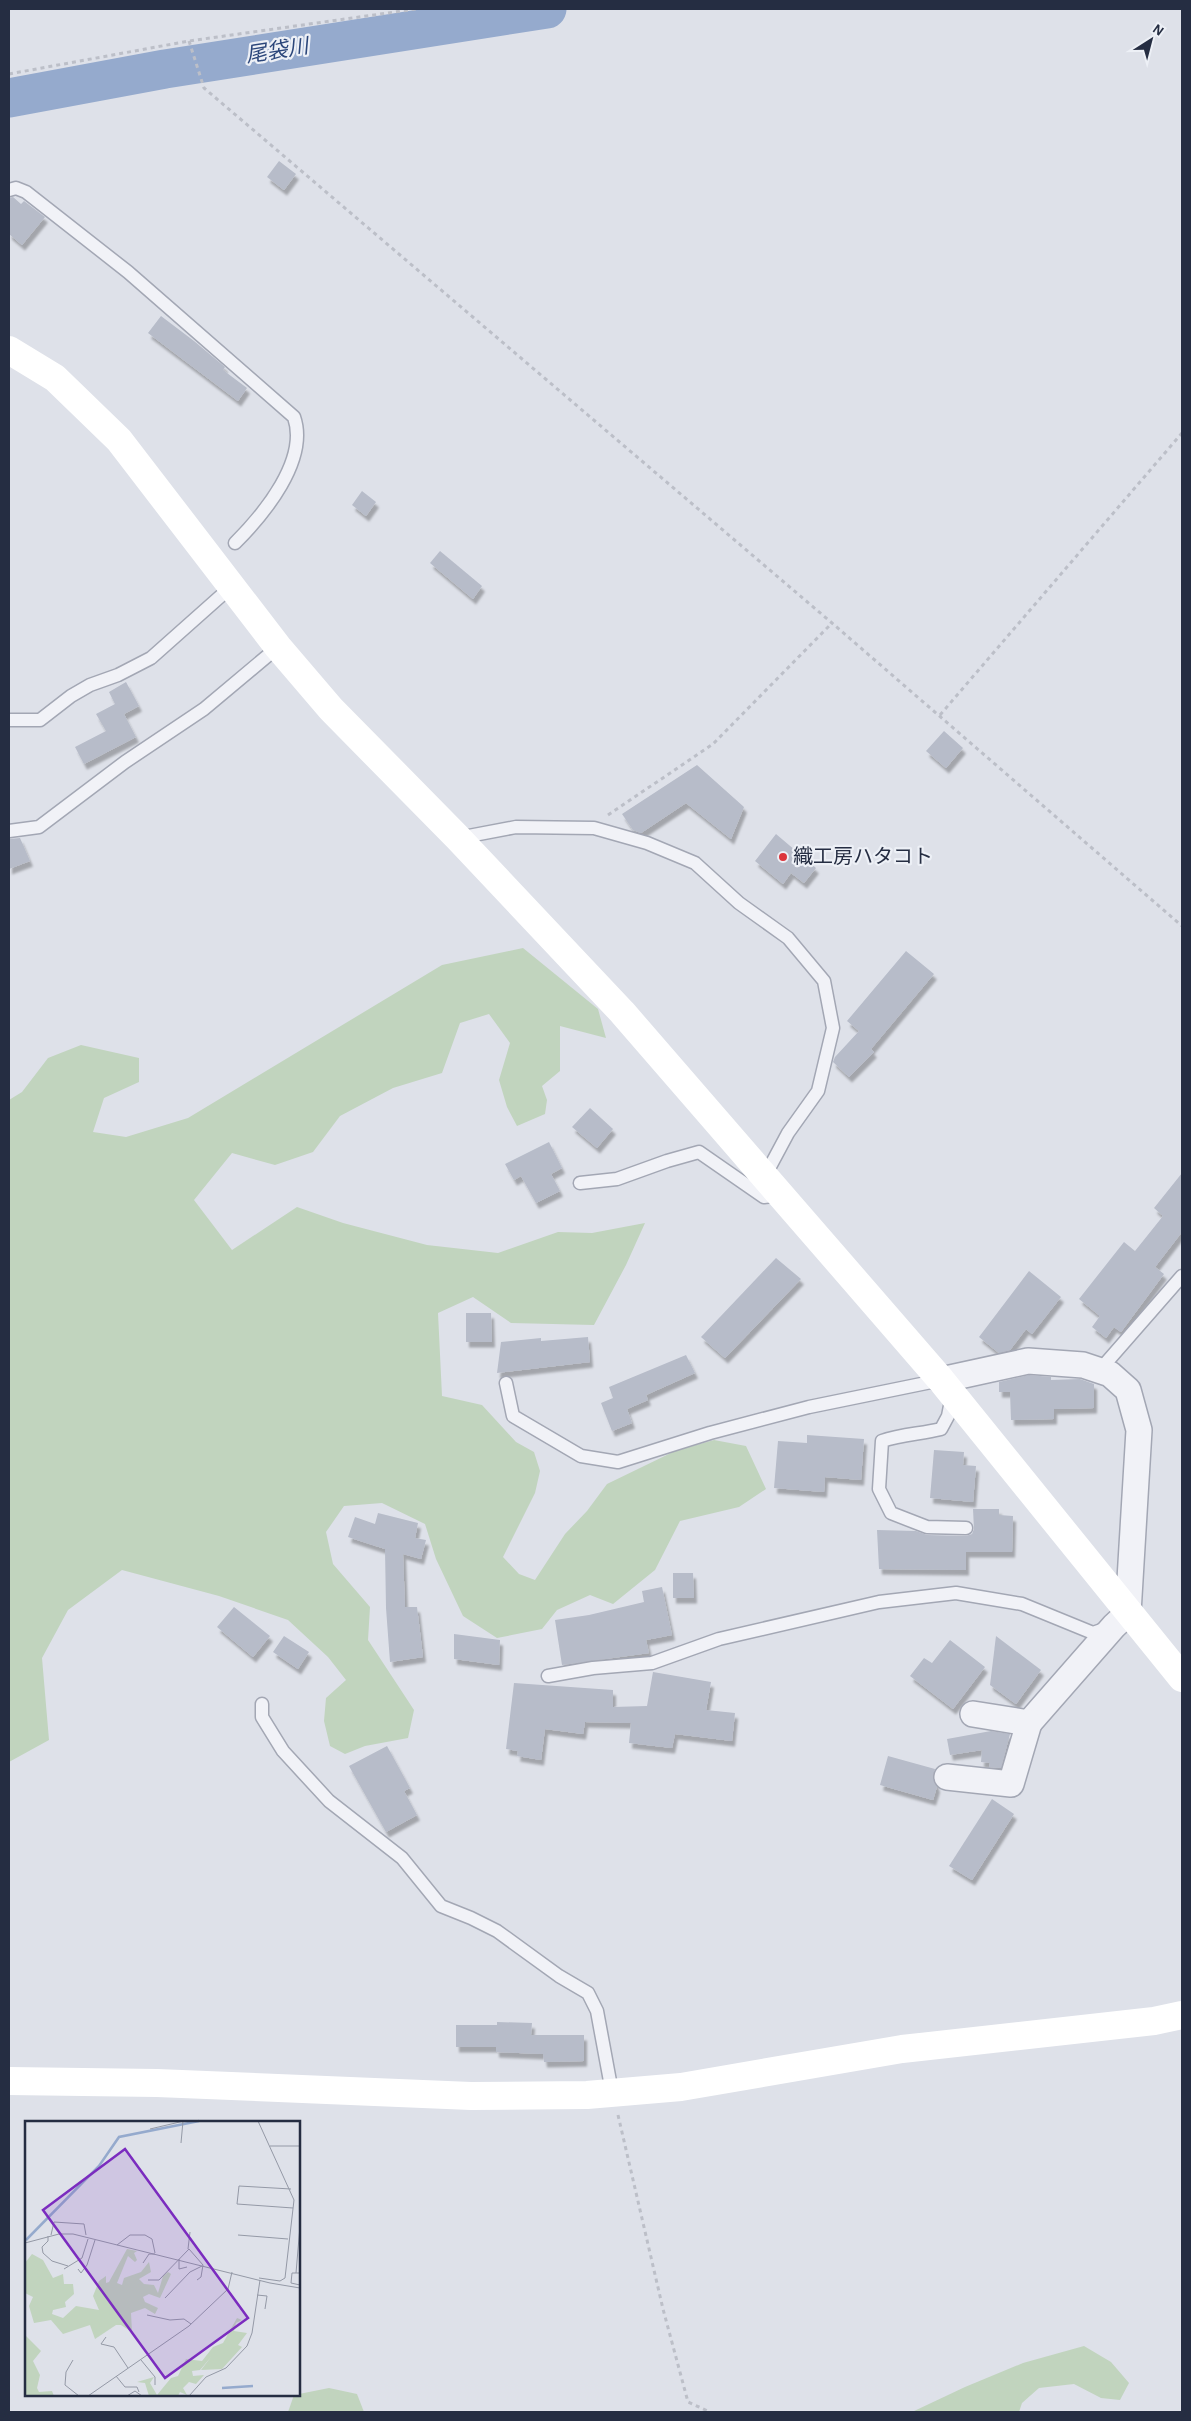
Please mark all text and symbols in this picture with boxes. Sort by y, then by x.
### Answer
north arrow [1126,15,1176,65]
text: N [1150,22,1166,39]
water label: 尾袋川 [244,34,312,66]
place label: 織工房ハタコト [793,846,933,867]
marker: 織工房ハタコト [777,851,789,863]
inset map [25,2121,300,2396]

